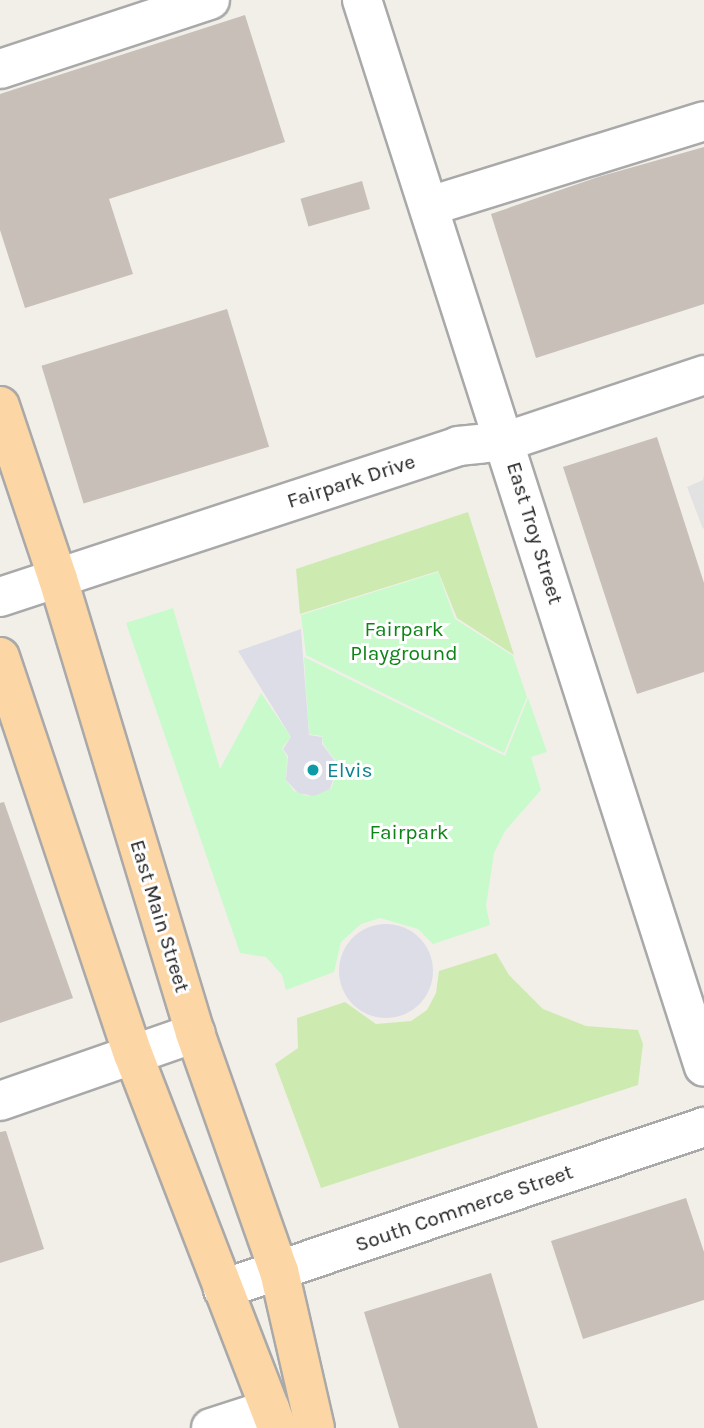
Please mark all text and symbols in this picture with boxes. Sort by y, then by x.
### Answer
street label: Fairpark Drive [284,448,418,514]
street label: East Troy Street [501,459,569,607]
park label: Fairpark Playground [350,616,458,666]
place label: Elvis [327,757,373,783]
marker: Elvis [305,762,321,778]
park label: Fairpark [369,819,449,845]
street label: East Main Street [125,837,195,995]
street label: South Commerce Street [352,1159,576,1257]

